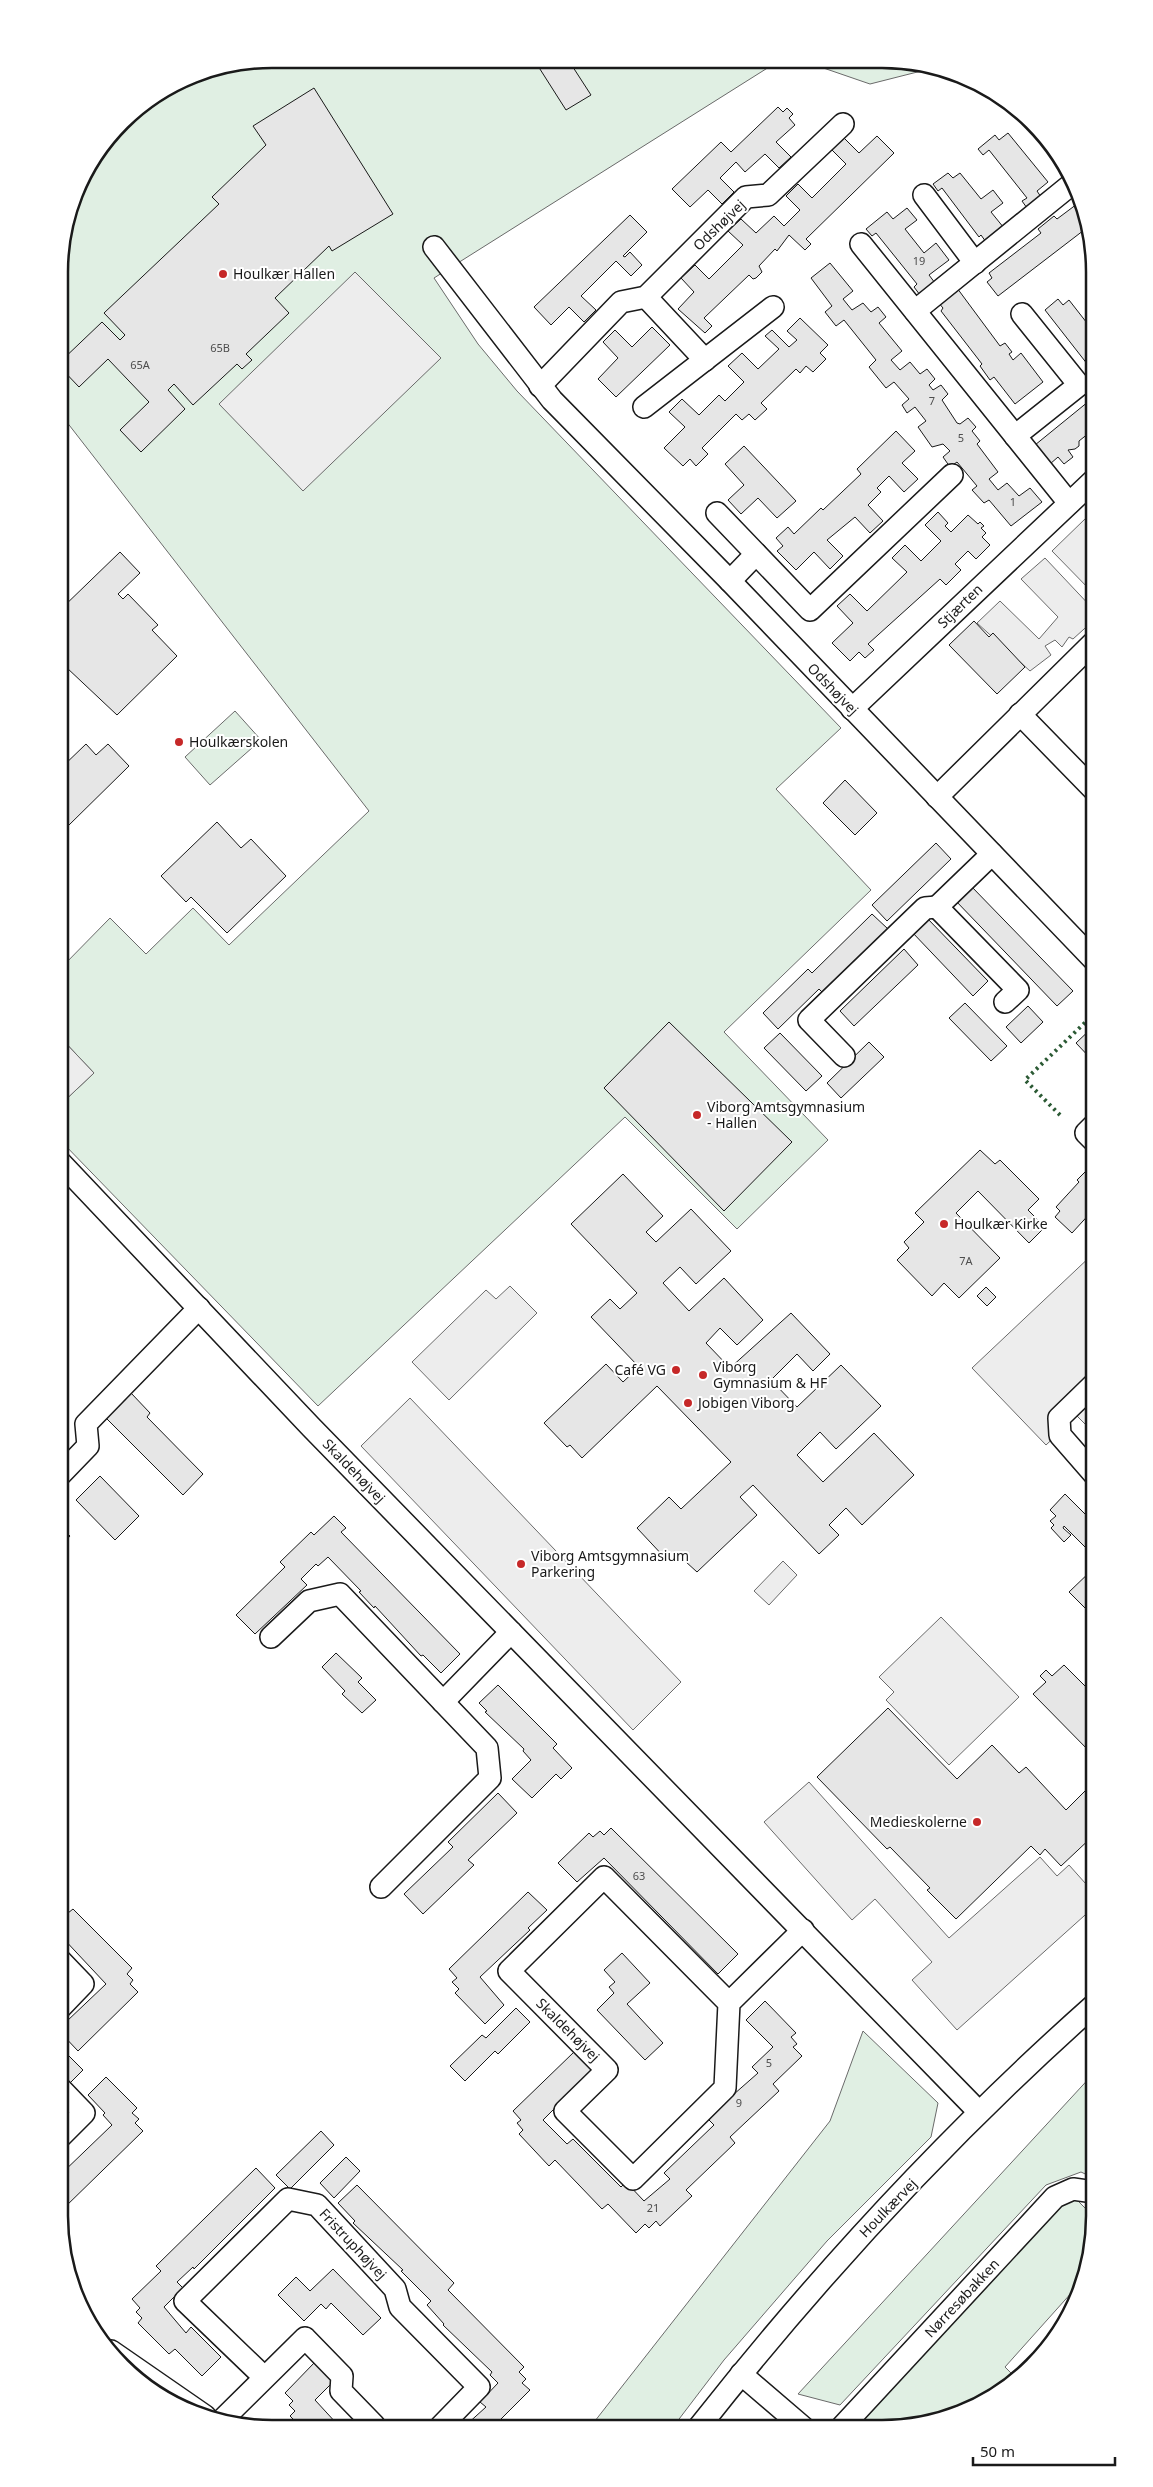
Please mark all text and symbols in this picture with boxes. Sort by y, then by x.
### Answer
street label: Odshøjvej [688,195,749,254]
house number: 19 [913,253,925,268]
place label: Houlkær Hallen [233,264,335,283]
marker: Houlkær Hallen [217,268,229,280]
house number: 65B [210,340,230,355]
house number: 65A [130,357,151,372]
house number: 7 [929,393,935,408]
house number: 5 [958,430,964,445]
house number: 1 [1010,494,1016,509]
street label: Stjærten [933,579,986,632]
street label: Odshøjvej [804,658,863,719]
place label: Houlkærskolen [189,732,288,751]
marker: Houlkærskolen [173,736,185,748]
place label: Viborg Amtsgymnasium - Hallen [707,1097,865,1132]
marker: Viborg Amtsgymnasium - Hallen [691,1109,703,1121]
place label: Houlkær Kirke [954,1214,1048,1233]
marker: Houlkær Kirke [938,1218,950,1230]
house number: 7A [959,1253,974,1268]
place label: Viborg Gymnasium & HF [713,1357,827,1392]
place label: Café VG [614,1360,666,1379]
marker: Café VG [670,1364,682,1376]
marker: Viborg Gymnasium & HF [697,1369,709,1381]
place label: Jobigen Viborg [696,1393,795,1412]
marker: Jobigen Viborg [682,1397,694,1409]
street label: Skaldehøjvej [319,1434,390,1507]
place label: Viborg Amtsgymnasium Parkering [531,1546,689,1581]
marker: Viborg Amtsgymnasium Parkering [515,1558,527,1570]
place label: Medieskolerne [870,1812,967,1831]
marker: Medieskolerne [971,1816,983,1828]
house number: 63 [633,1868,645,1883]
street label: Skaldehøjvej [532,1994,604,2066]
house number: 5 [766,2055,772,2070]
house number: 9 [736,2095,742,2110]
street label: Houlkærvej [855,2174,921,2241]
house number: 21 [647,2200,659,2215]
street label: Fristruphøjvej [315,2204,391,2283]
street label: Nørresøbakken [920,2254,1003,2341]
scale bar [973,2434,1116,2466]
text: 50 m [980,2441,1015,2461]

